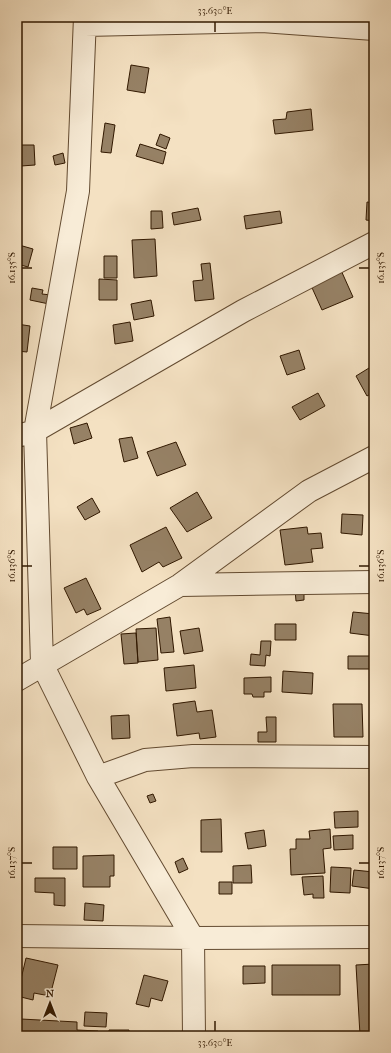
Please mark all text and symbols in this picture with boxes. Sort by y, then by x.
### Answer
text: 33.630°E [198,5,232,17]
text: 16.135°S [6,252,18,284]
text: 16.135°S [375,252,387,284]
text: 16.136°S [6,550,18,582]
text: 16.136°S [375,550,387,582]
text: 16.137°S [6,847,18,879]
text: 16.137°S [375,847,387,879]
north arrow [30,983,70,1023]
text: N [46,987,55,1000]
text: 33.630°E [198,1037,232,1049]

